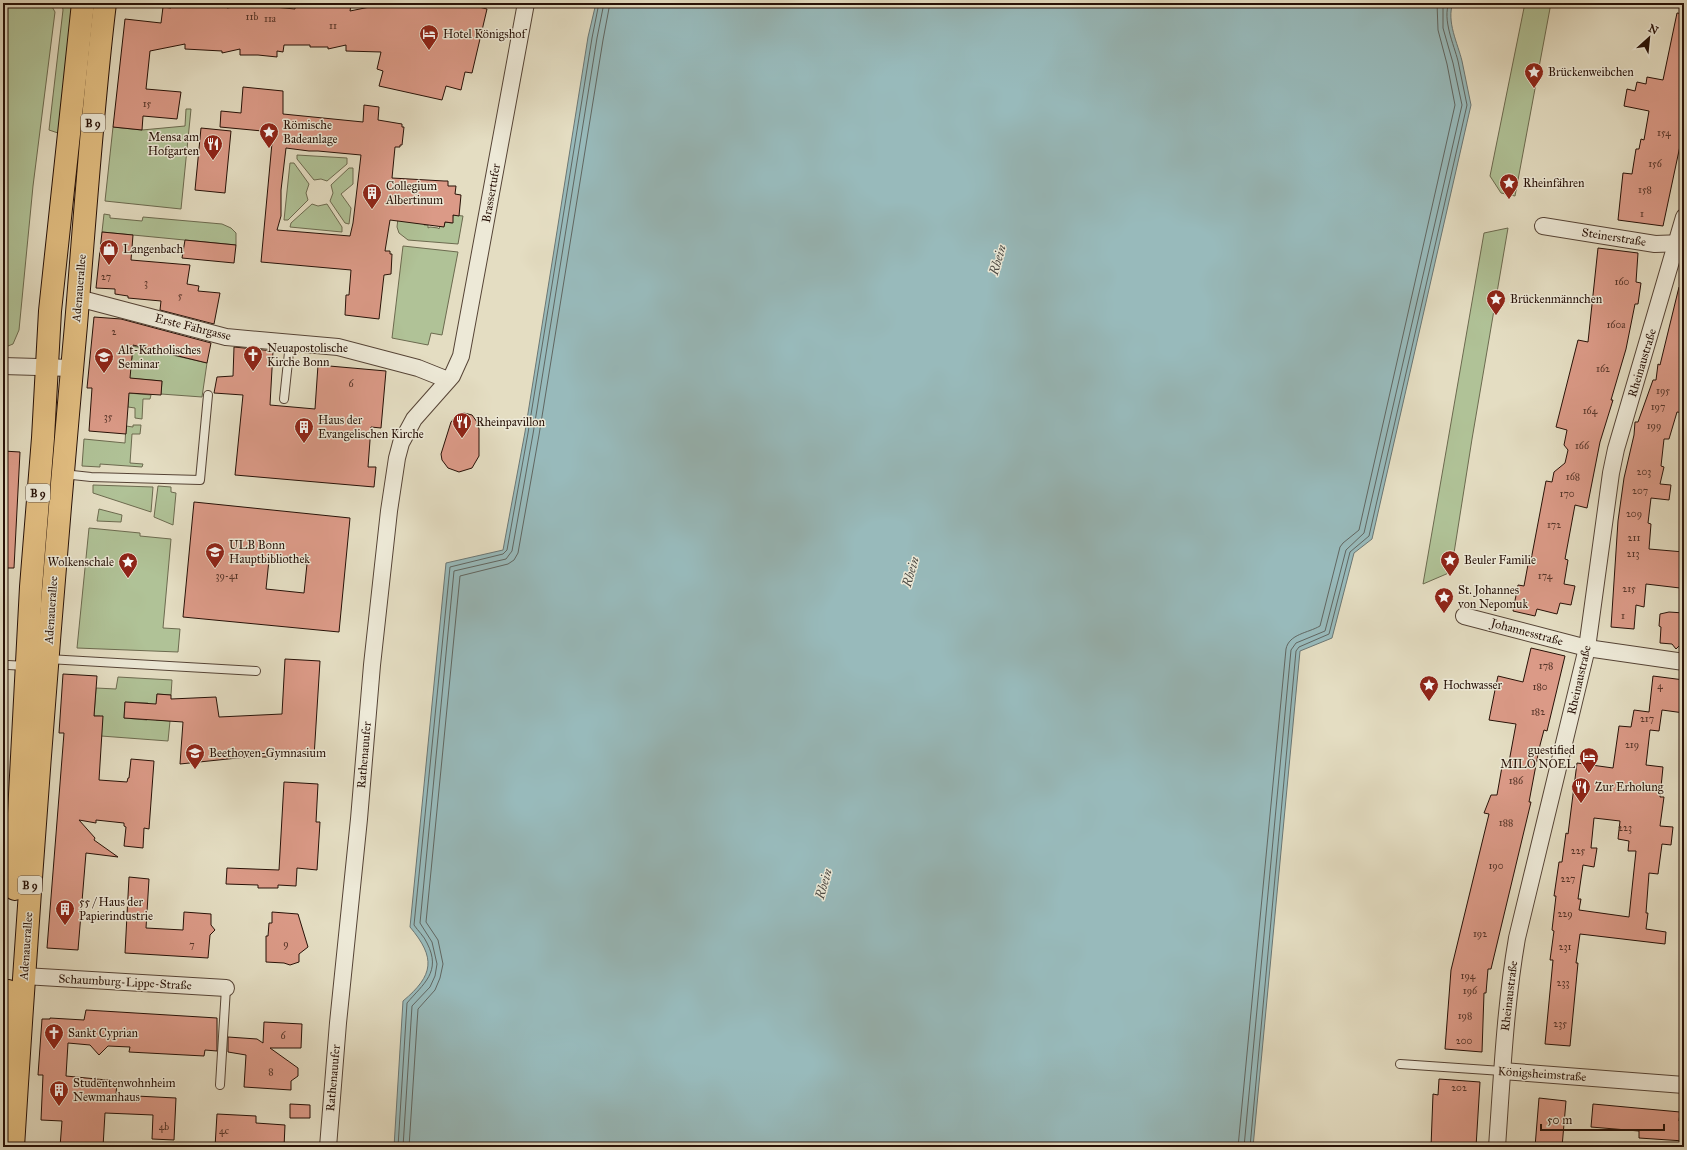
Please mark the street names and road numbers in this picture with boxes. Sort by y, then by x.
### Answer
road number: B 9 [81,114,105,132]
street label: Brassertufer [479,162,503,224]
street label: Steinerstraße [1581,225,1647,249]
street label: Adenauerallee [69,254,89,323]
street label: Erste Fährgasse [153,311,232,344]
street label: Rheinaustraße [1625,327,1659,399]
road number: B 9 [26,484,50,502]
street label: Adenauerallee [42,576,60,645]
street label: Johannesstraße [1487,615,1565,649]
street label: Rheinaustraße [1564,644,1594,716]
street label: Rathenauufer [354,720,374,789]
road number: B 9 [18,876,42,894]
street label: Adenauerallee [17,912,35,981]
street label: Rheinaustraße [1498,960,1520,1032]
street label: Schaumburg-Lippe-Straße [58,972,192,993]
street label: Rathenauufer [323,1043,343,1112]
street label: Königsheimstraße [1497,1064,1587,1085]

